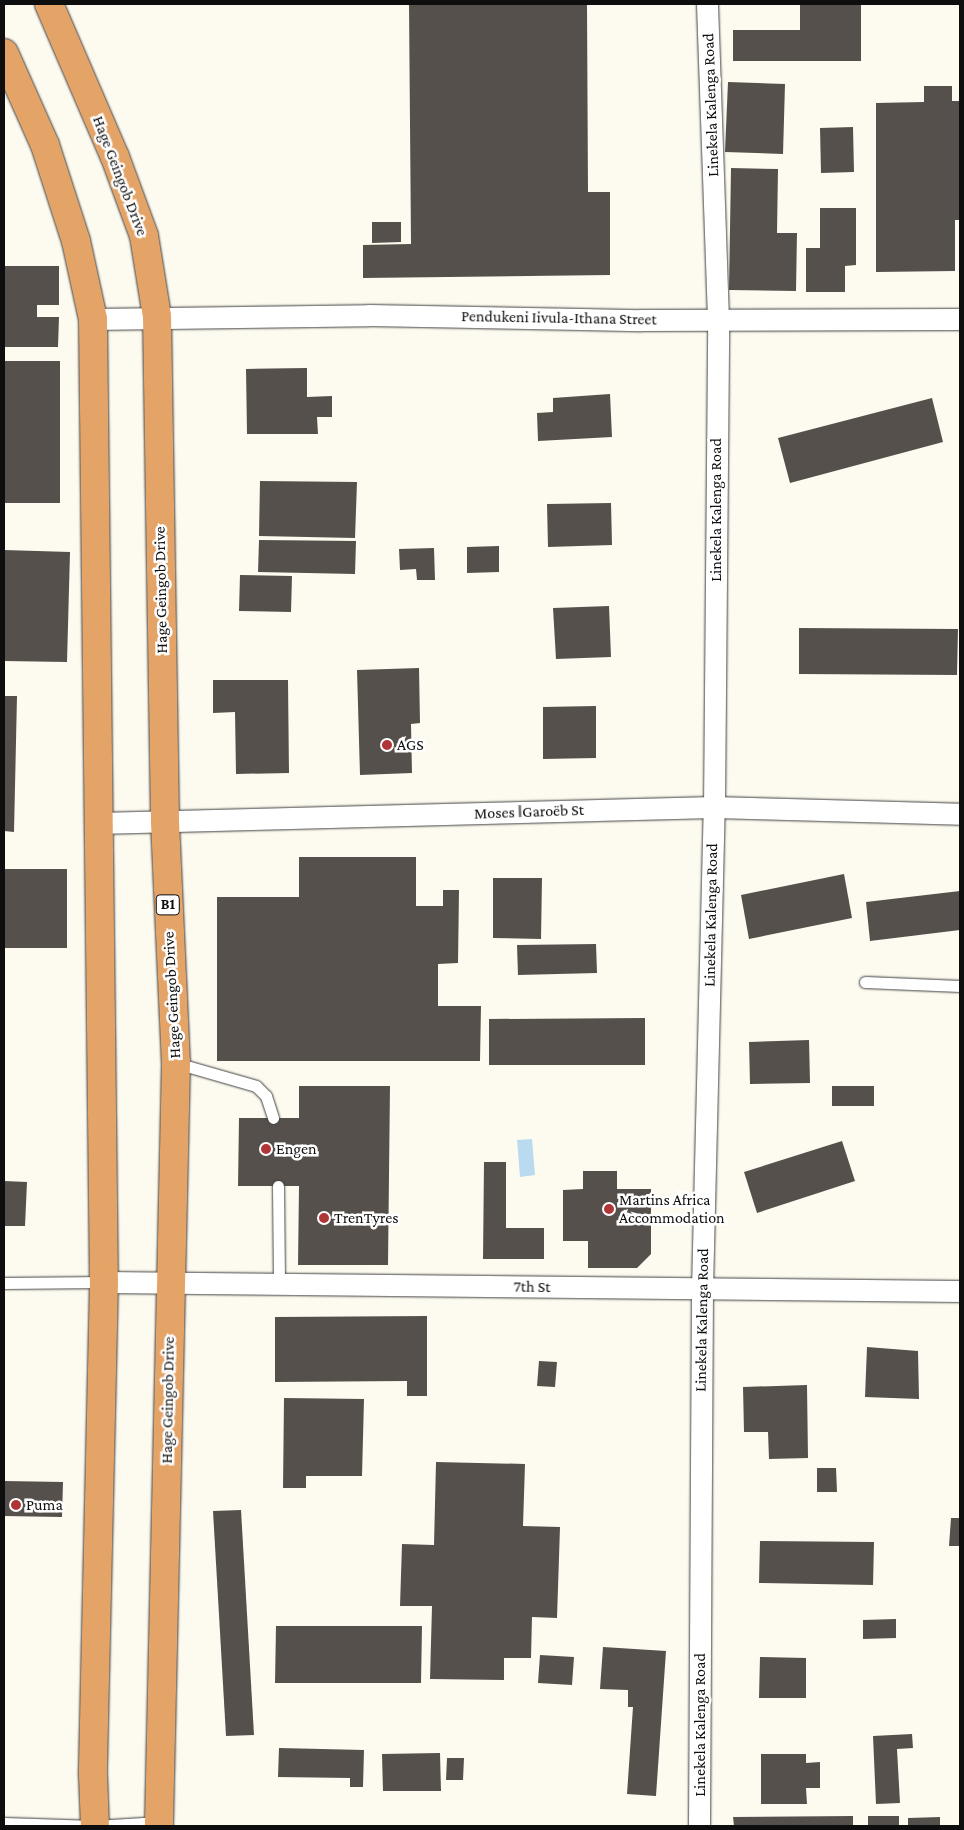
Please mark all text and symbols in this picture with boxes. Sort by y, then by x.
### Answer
street label: Linekela Kalenga Road [699,33,723,177]
street label: Hage Geingob Drive [88,113,152,239]
street label: Pendukeni Iivula-Ithana Street [461,307,657,329]
street label: Linekela Kalenga Road [706,438,726,582]
street label: Hage Geingob Drive [150,526,172,654]
place label: AGS [397,735,424,755]
marker: AGS [381,739,393,751]
street label: Moses ǁGaroëb St [474,800,584,824]
street label: Linekela Kalenga Road [700,843,722,987]
road number: B1 [156,892,180,918]
street label: Hage Geingob Drive [159,931,185,1059]
place label: Engen [276,1139,317,1159]
marker: Engen [260,1143,272,1155]
place label: Martins Africa Accommodation [619,1190,725,1228]
marker: Martins Africa Accommodation [603,1203,615,1215]
place label: TrenTyres [334,1208,398,1228]
marker: TrenTyres [318,1212,330,1224]
street label: Linekela Kalenga Road [691,1248,713,1392]
street label: 7th St [513,1277,551,1297]
street label: Hage Geingob Drive [157,1336,179,1464]
place label: Puma [26,1495,63,1515]
marker: Puma [10,1499,22,1511]
street label: Linekela Kalenga Road [690,1653,710,1797]

